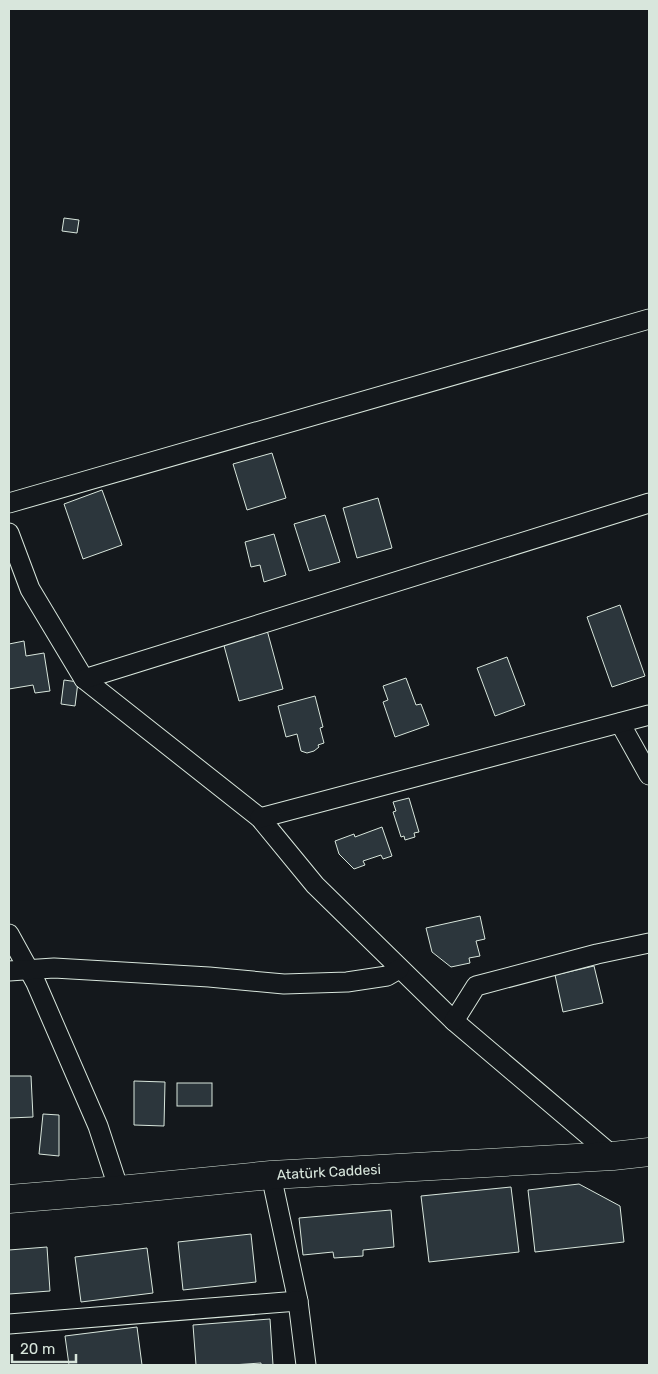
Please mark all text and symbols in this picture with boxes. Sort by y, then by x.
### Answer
street label: Atatürk Caddesi [276,1161,381,1184]
scale bar [12,1332,76,1364]
text: 20 m [20,1340,55,1358]

